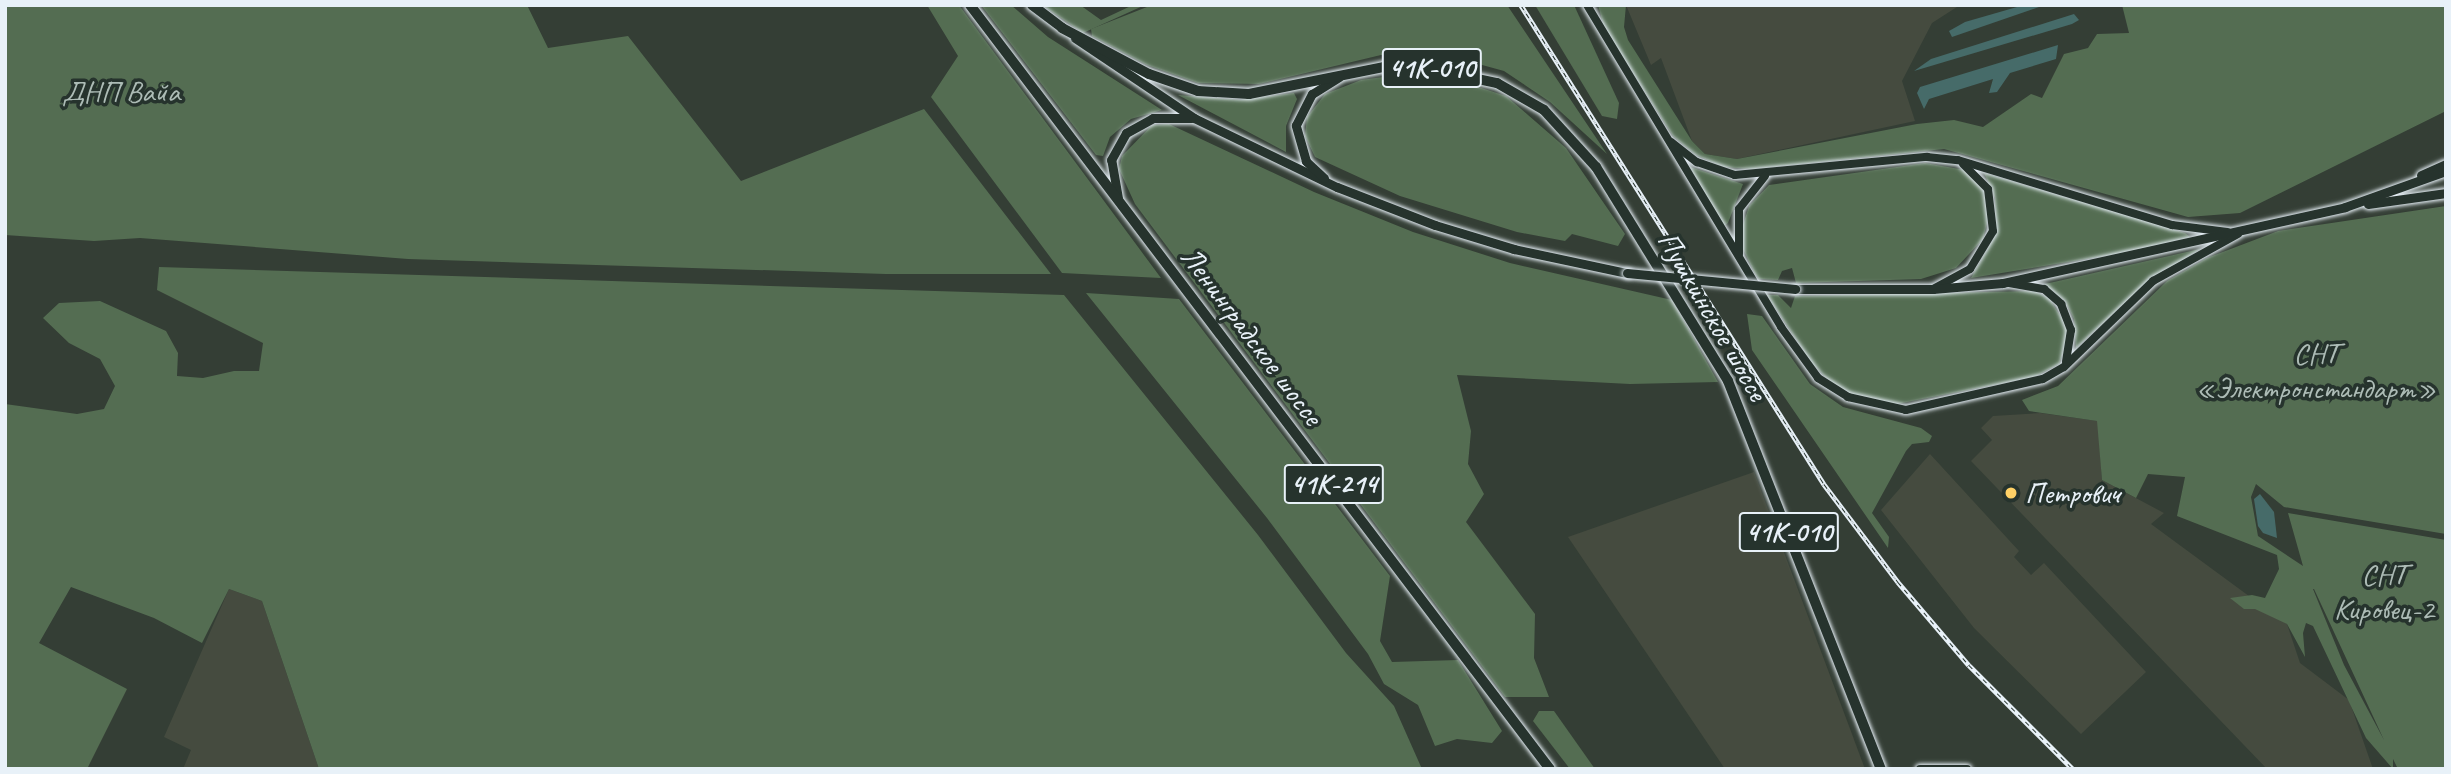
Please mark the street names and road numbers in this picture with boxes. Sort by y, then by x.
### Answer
road number: 41К-010 [1381,43,1483,92]
street label: Пушкинское шоссе [1650,224,1776,408]
street label: Ленинградское шоссе [1173,239,1331,433]
road number: 41К-214 [1283,460,1385,508]
road number: 41К-010 [1738,508,1840,556]

